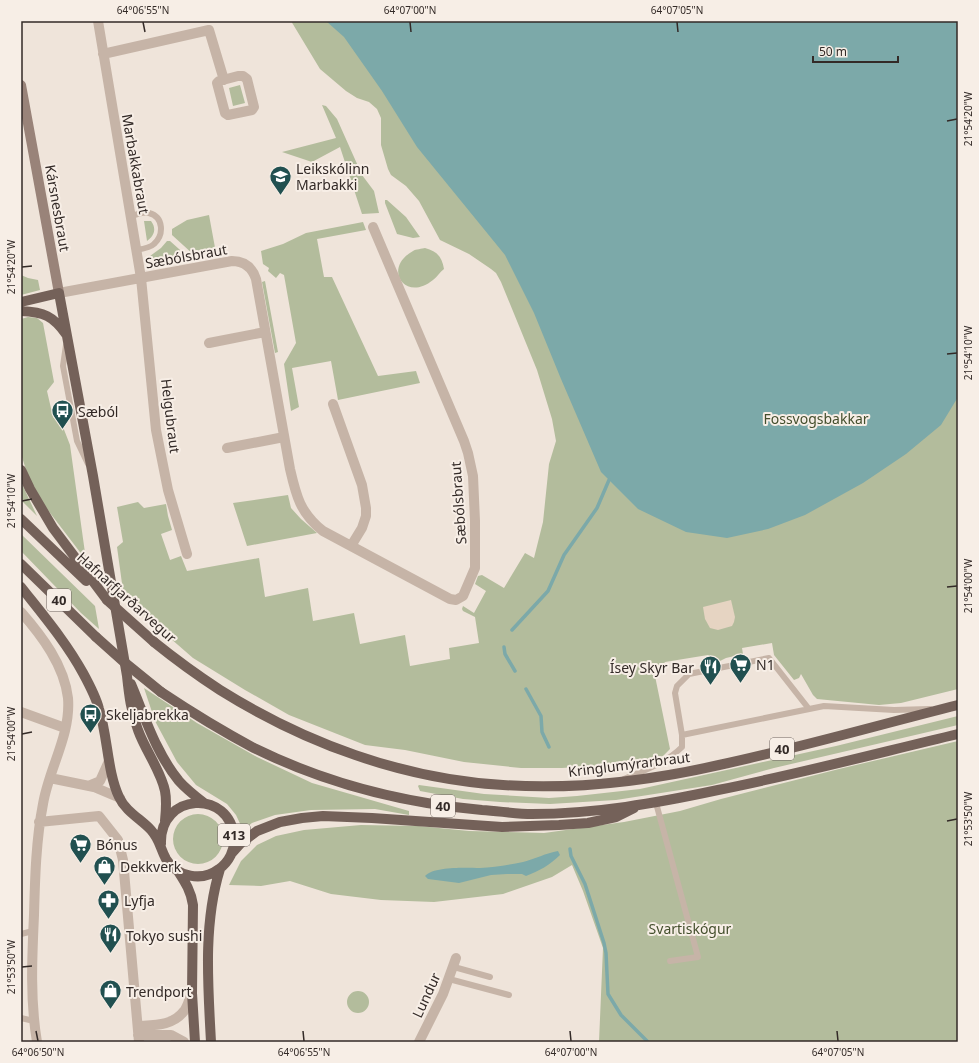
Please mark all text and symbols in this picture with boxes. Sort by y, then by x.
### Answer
text: 64°06'55"N [117,3,169,17]
text: 64°07'00"N [384,3,436,17]
text: 64°07'05"N [651,3,703,17]
scale bar [813,38,898,64]
text: 50 m [819,43,847,60]
text: 21°54'20"W [961,91,975,146]
street label: Marbakkabraut [118,112,154,216]
place label: Leikskólinn Marbakki [296,159,370,194]
street label: Kársnesbraut [41,163,75,253]
school or university icon: Leikskólinn Marbakki [268,163,294,196]
text: 21°54'20"W [4,239,18,294]
street label: Sæbólsbraut [144,239,228,273]
text: 21°54'10"W [961,325,975,380]
street label: Helgubraut [157,378,185,454]
bus stop icon: Sæból [50,398,76,431]
place label: Sæból [78,402,118,421]
park label: Fossvogsbakkar [763,409,869,428]
street label: Sæbólsbraut [446,461,470,545]
text: 21°54'10"W [4,473,18,528]
street label: Hafnarfjarðarvegur [73,547,181,647]
text: 21°54'00"W [961,558,975,613]
road number: 40 [47,589,71,611]
supermarket icon: N1 [727,651,753,684]
restaurant icon: Ísey Skyr Bar [697,654,723,687]
place label: N1 [756,655,775,674]
place label: Ísey Skyr Bar [610,658,694,677]
bus stop icon: Skeljabrekka [78,701,104,734]
place label: Skeljabrekka [106,705,189,724]
text: 21°54'00"W [4,706,18,761]
road number: 40 [770,738,794,760]
street label: Kringlumýrarbraut [567,747,691,781]
text: 21°53'50"W [961,791,975,846]
road number: 40 [431,795,455,817]
road number: 413 [218,824,250,846]
supermarket icon: Bónus [68,831,94,864]
place label: Bónus [96,835,138,854]
shop icon: Dekkverk [92,853,118,886]
place label: Dekkverk [120,857,182,876]
pharmacy icon: Lyfja [95,887,121,920]
place label: Lyfja [124,891,155,910]
park label: Svartiskógur [649,919,732,938]
restaurant icon: Tokyo sushi [98,922,124,955]
place label: Tokyo sushi [126,926,202,945]
text: 21°53'50"W [4,939,18,994]
street label: Lundur [407,969,445,1021]
shop icon: Trendport [97,978,123,1011]
place label: Trendport [126,982,192,1001]
text: 64°06'50"N [12,1045,64,1059]
text: 64°06'55"N [278,1045,330,1059]
text: 64°07'00"N [545,1045,597,1059]
text: 64°07'05"N [812,1045,864,1059]

